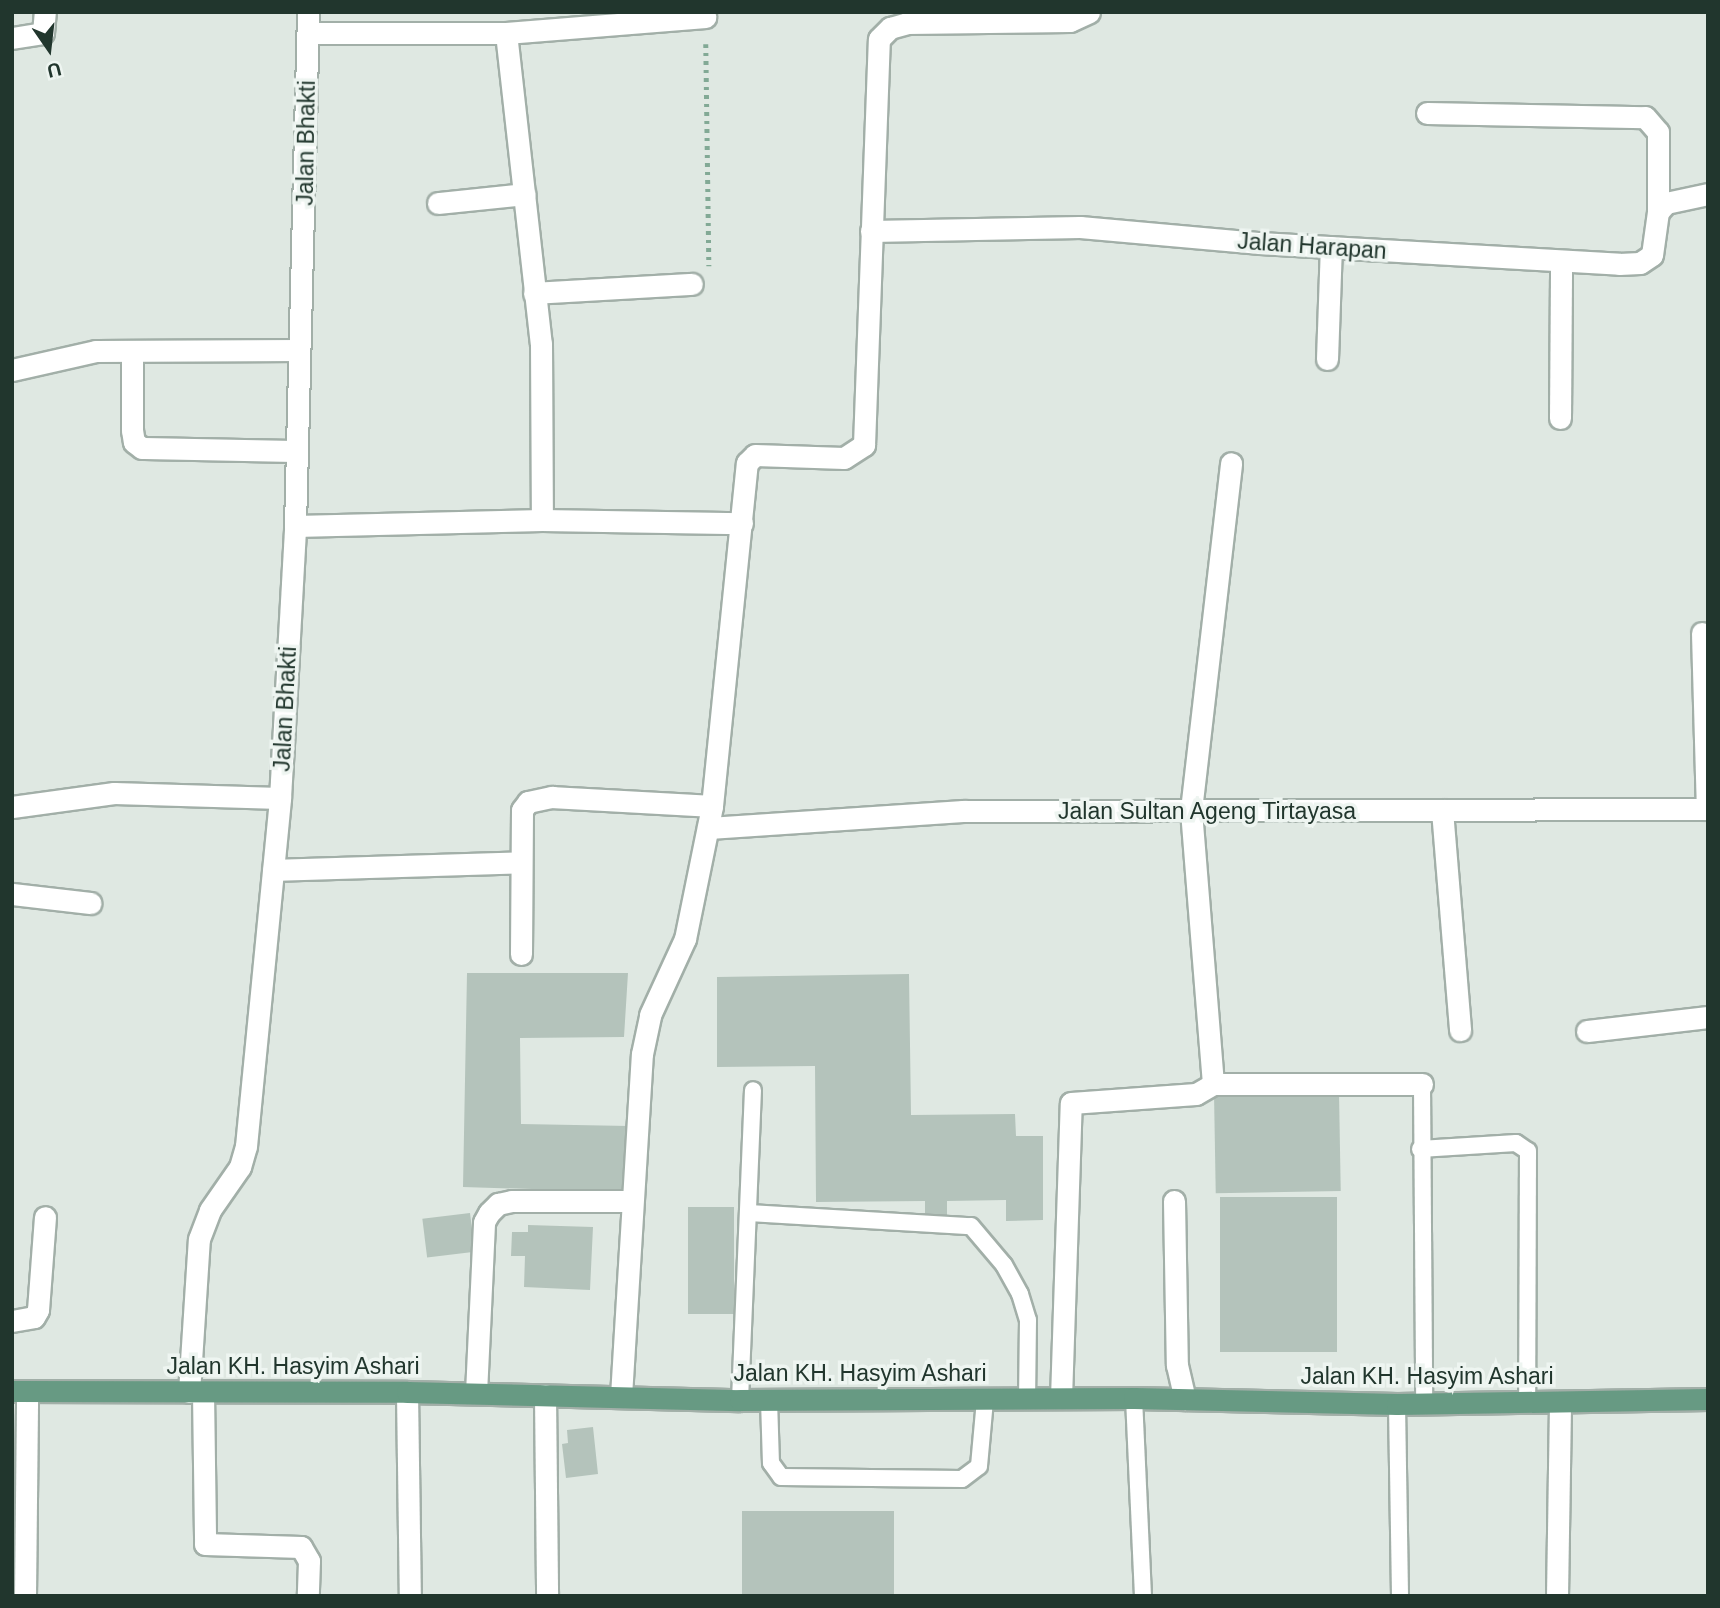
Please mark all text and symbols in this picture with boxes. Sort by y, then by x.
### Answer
north arrow [14,14,84,84]
text: U [45,58,63,82]
street label: Jalan Bhakti [291,80,321,206]
street label: Jalan Harapan [1236,227,1388,265]
street label: Jalan Bhakti [268,646,302,772]
street label: Jalan Sultan Ageng Tirtayasa [1057,797,1357,825]
street label: Jalan KH. Hasyim Ashari [166,1352,420,1380]
street label: Jalan KH. Hasyim Ashari [733,1359,987,1387]
street label: Jalan KH. Hasyim Ashari [1300,1362,1554,1390]

